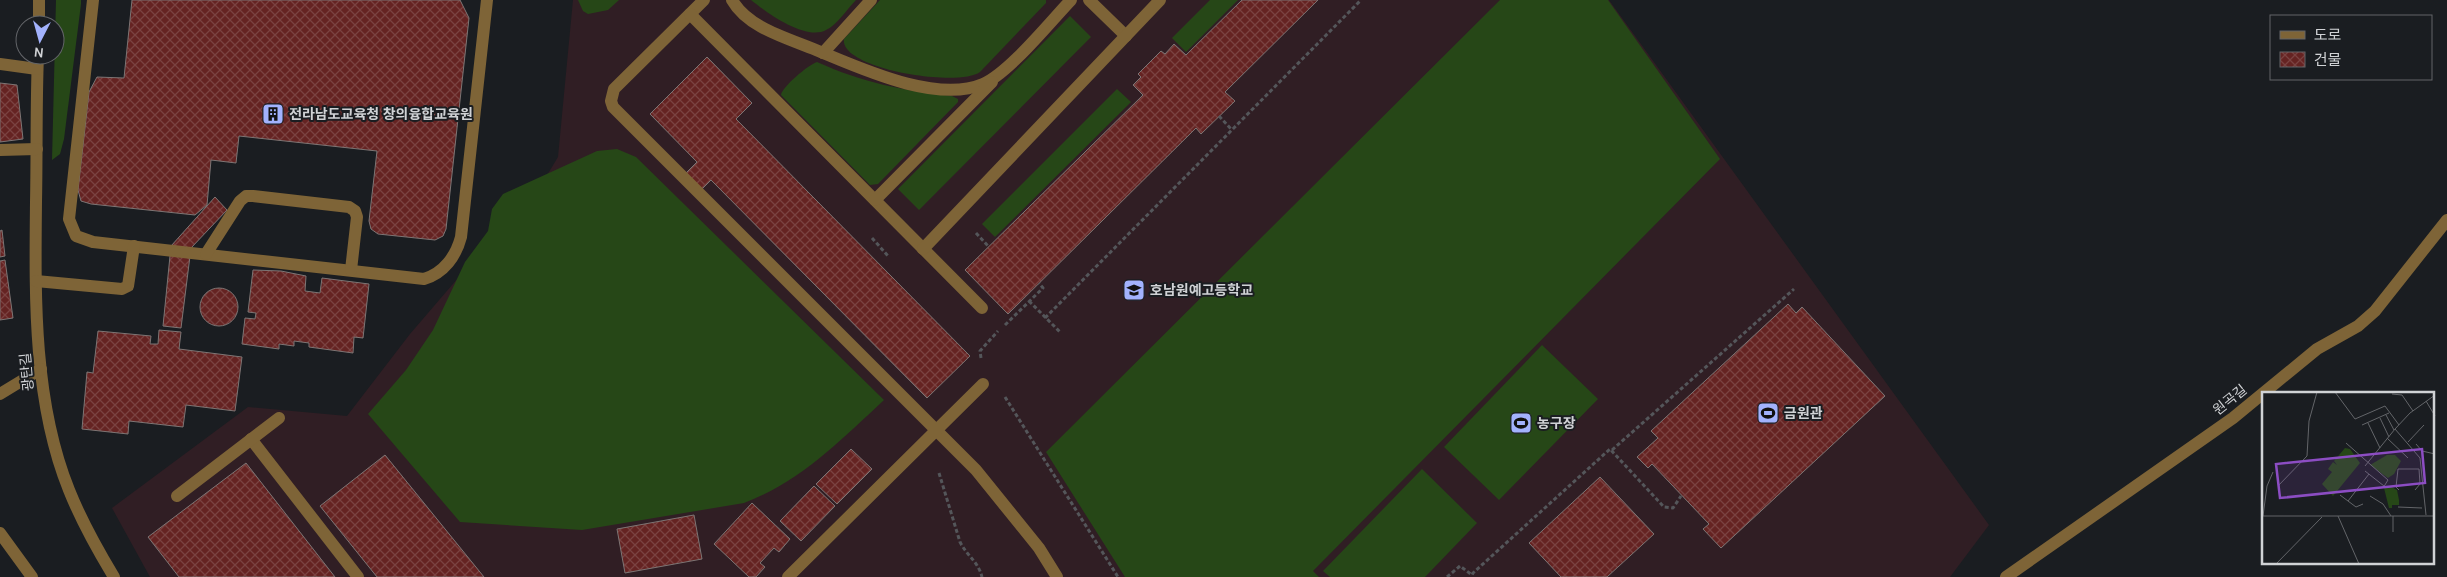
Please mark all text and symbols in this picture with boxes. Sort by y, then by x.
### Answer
north arrow [15,15,65,65]
legend [2270,15,2432,80]
text: 도로 [2314,26,2342,44]
text: N [33,43,45,61]
text: 건물 [2314,51,2342,69]
building icon: 전라남도교육청 창의융합교육원 [261,102,285,126]
place label: 전라남도교육청 창의융합교육원 [289,106,473,123]
school or university icon: 호남원예고등학교 [1122,278,1146,302]
place label: 호남원예고등학교 [1150,282,1253,299]
street label: 광탄길 [17,352,37,392]
street label: 원곡길 [2210,381,2250,419]
inset map [2262,392,2434,564]
sports icon: 금원관 [1756,401,1780,425]
place label: 금원관 [1784,405,1823,422]
sports icon: 농구장 [1509,411,1533,435]
place label: 농구장 [1537,415,1576,432]

